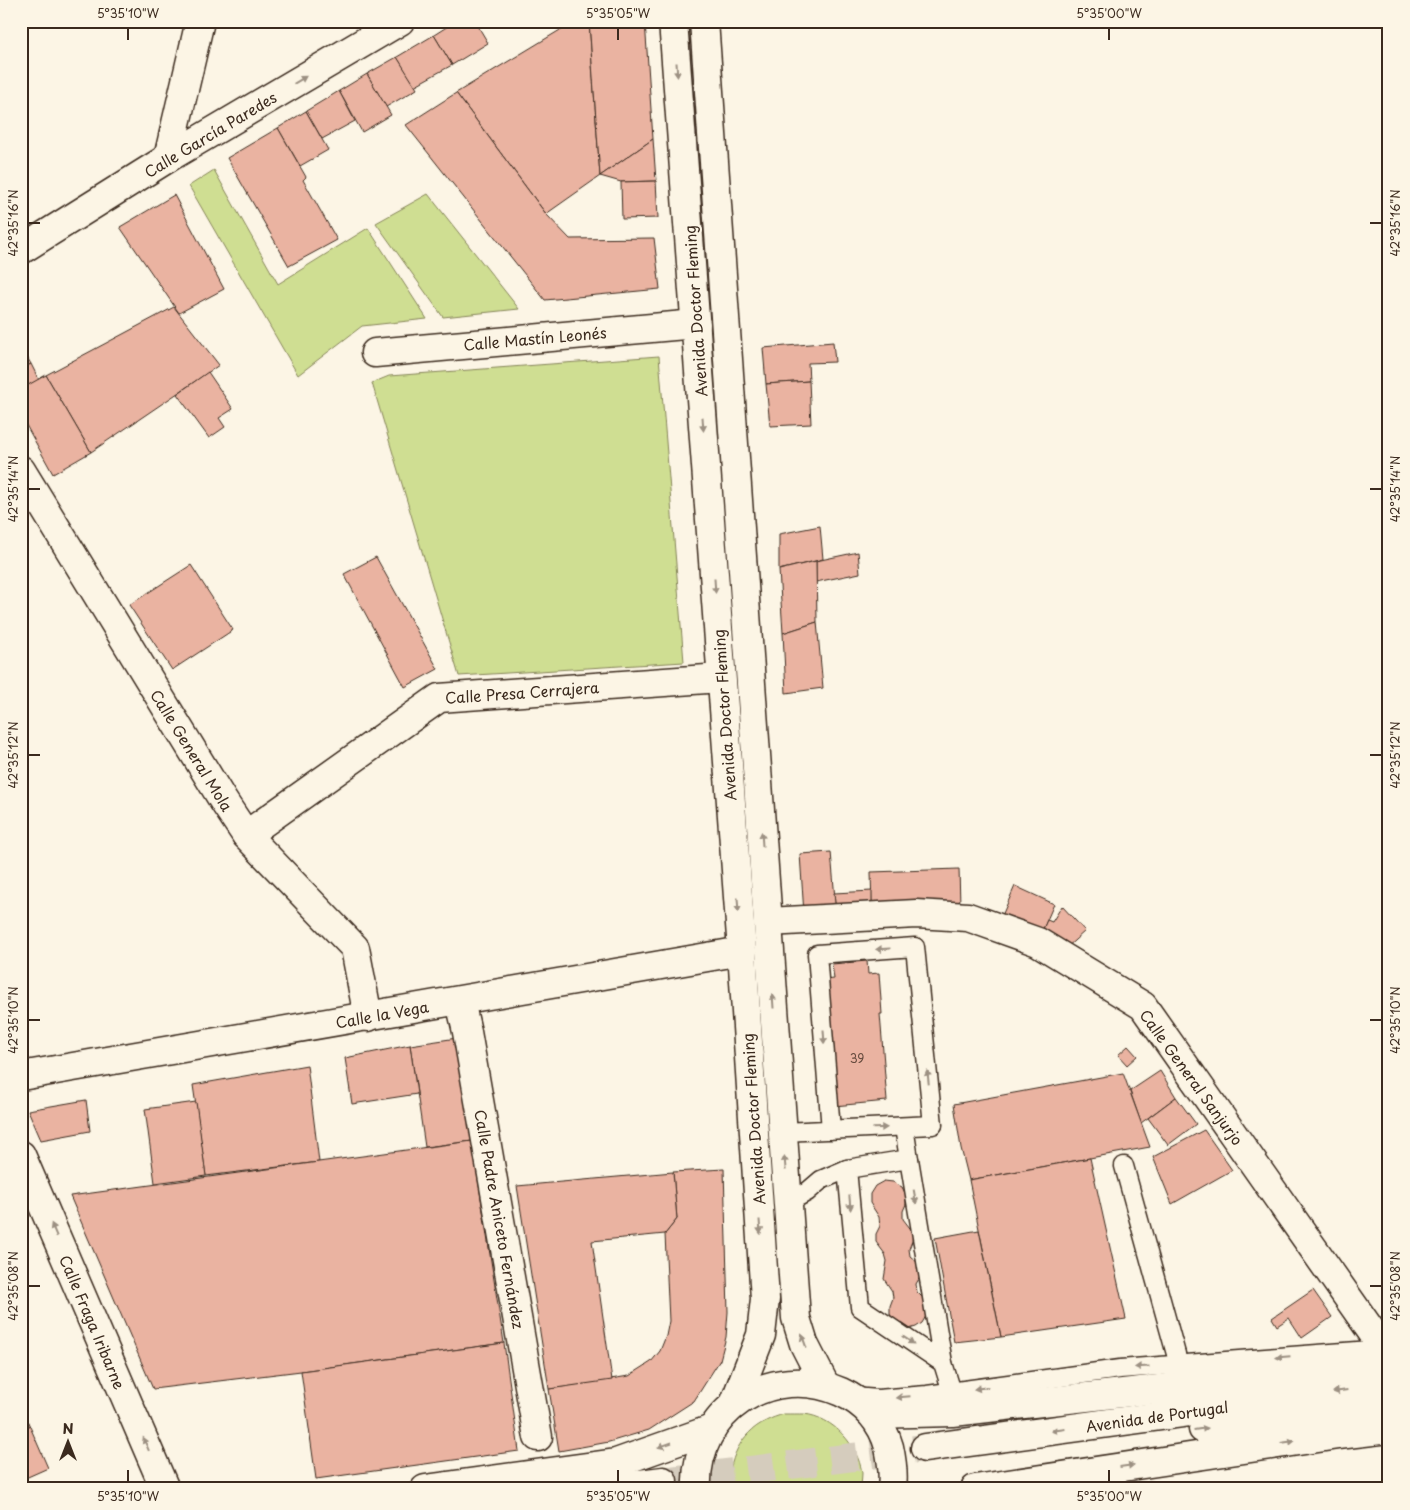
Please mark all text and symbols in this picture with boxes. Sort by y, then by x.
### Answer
text: 5°35'10"W [97,4,160,22]
text: 5°35'05"W [586,4,651,22]
text: 5°35'00"W [1076,4,1142,22]
one-way arrow [673,62,681,78]
one-way arrow [293,76,307,85]
street label: Calle García Paredes [139,85,281,183]
text: 42°35'16"N [4,189,22,257]
text: 42°35'16"N [1386,189,1404,257]
street label: Avenida Doctor Fleming [678,224,712,398]
street label: Calle Mastín Leonés [462,320,608,356]
one-way arrow [700,416,708,432]
text: 42°35'14"N [4,456,22,522]
text: 42°35'14"N [1386,456,1404,522]
one-way arrow [711,578,719,594]
street label: Avenida Doctor Fleming [707,628,741,802]
street label: Calle Presa Cerrajera [444,675,601,709]
street label: Calle General Mola [145,685,239,815]
text: 42°35'12"N [4,721,22,789]
text: 42°35'12"N [1386,721,1404,789]
one-way arrow [758,830,766,846]
one-way arrow [735,897,743,913]
one-way arrow [875,946,891,954]
text: 42°35'10"N [4,986,22,1054]
text: 42°35'10"N [1386,986,1404,1054]
one-way arrow [769,992,777,1008]
street label: Calle la Vega [334,994,431,1033]
street label: Calle General Sanjurjo [1135,1004,1249,1150]
one-way arrow [820,1029,828,1045]
street label: Avenida Doctor Fleming [736,1032,770,1206]
house number: 39 [850,1049,864,1067]
one-way arrow [924,1069,932,1085]
street label: Calle Padre Aniceto Fernández [469,1108,531,1330]
one-way arrow [872,1123,888,1131]
one-way arrow [781,1154,789,1170]
one-way arrow [912,1189,920,1205]
one-way arrow [846,1196,854,1212]
one-way arrow [757,1219,765,1235]
one-way arrow [49,1223,57,1237]
text: 42°35'08"N [4,1251,22,1321]
street label: Calle Fraga Iribarne [54,1251,132,1393]
text: 42°35'08"N [1386,1251,1404,1321]
one-way arrow [800,1333,808,1348]
one-way arrow [901,1335,915,1345]
one-way arrow [1275,1353,1291,1361]
one-way arrow [1134,1364,1150,1372]
one-way arrow [973,1384,989,1392]
one-way arrow [1332,1387,1348,1395]
one-way arrow [895,1393,911,1401]
street label: Avenida de Portugal [1084,1395,1230,1437]
north arrow [42,1418,92,1468]
text: N [62,1418,74,1439]
one-way arrow [1193,1425,1209,1433]
one-way arrow [1050,1426,1066,1434]
one-way arrow [142,1437,150,1451]
one-way arrow [1280,1438,1296,1446]
one-way arrow [658,1442,673,1449]
one-way arrow [1120,1461,1136,1469]
text: 5°35'10"W [97,1487,160,1505]
text: 5°35'05"W [586,1487,651,1505]
text: 5°35'00"W [1076,1487,1142,1505]

